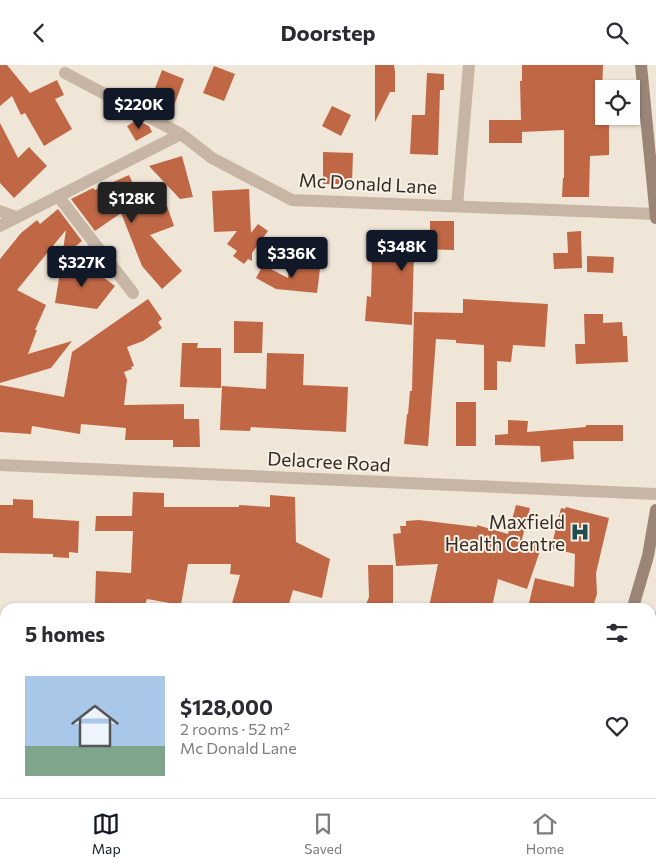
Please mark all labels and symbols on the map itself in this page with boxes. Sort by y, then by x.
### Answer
pin: $220K [104,87,174,130]
street label: Mc Donald Lane [298,168,438,198]
pin: $128K [97,181,167,224]
pin: $348K [367,229,437,272]
pin: $336K [257,237,327,279]
pin: $327K [47,245,117,288]
street label: Delacree Road [267,446,391,476]
place label: Maxfield Health Centre [445,510,565,555]
hospital icon: Maxfield Health Centre [569,521,591,543]

